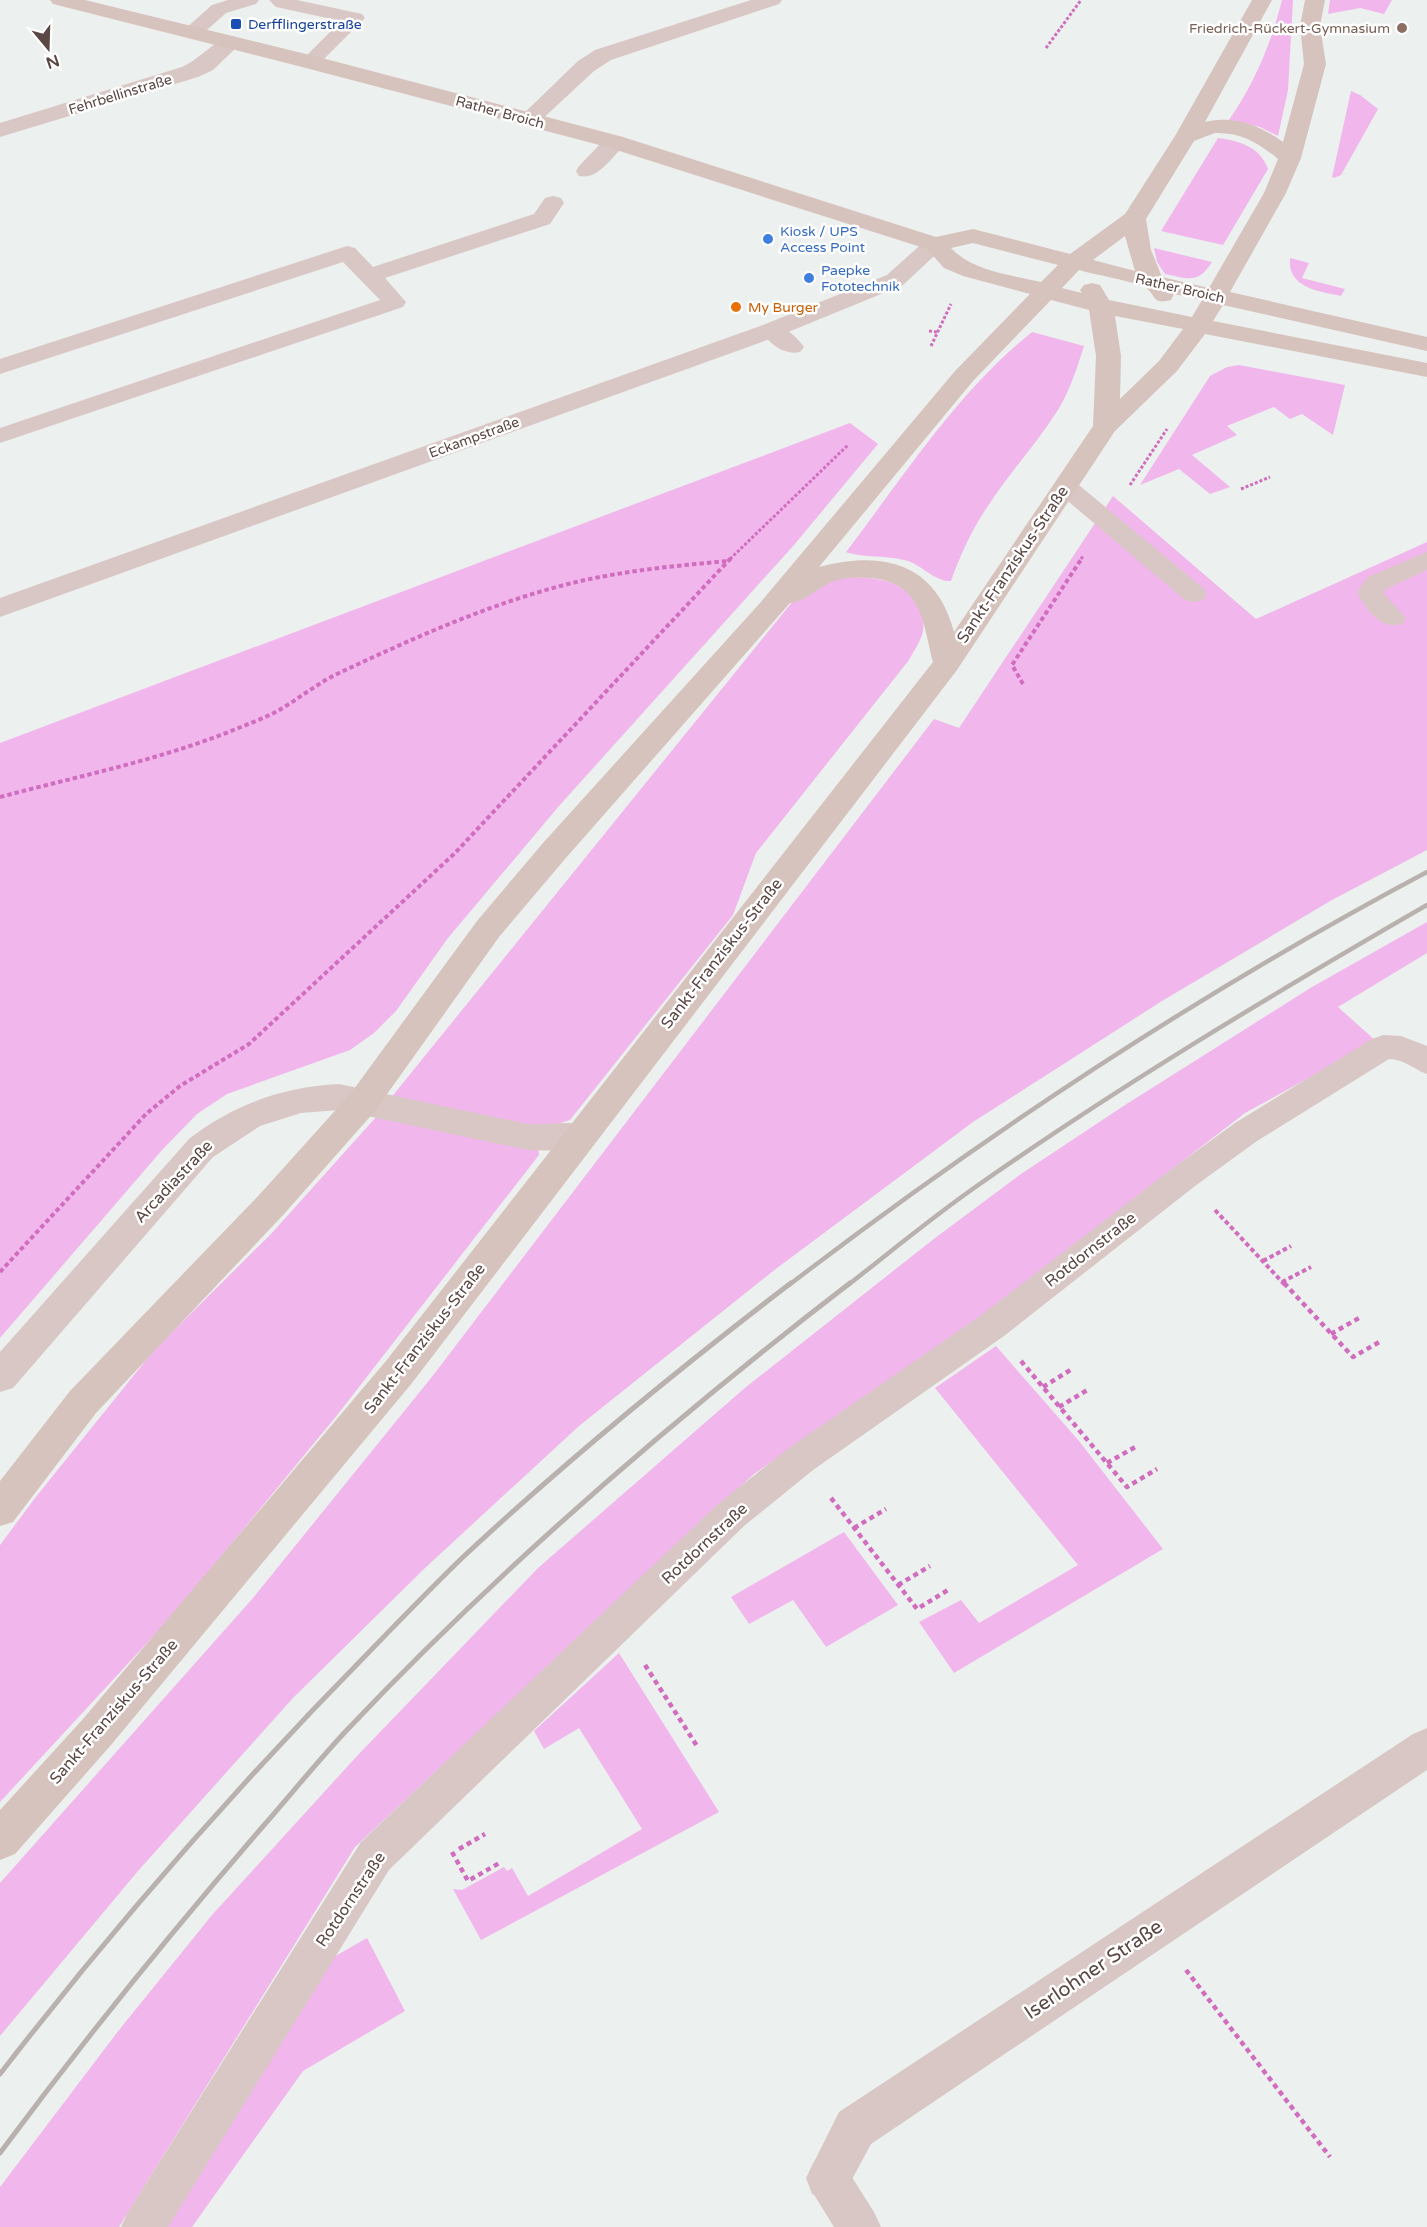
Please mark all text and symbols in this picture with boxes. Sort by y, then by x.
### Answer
place label: Derfflingerstraße [248,16,362,33]
marker: Derfflingerstraße [229,17,243,31]
north arrow [18,18,78,78]
place label: Friedrich-Rückert-Gymnasium [1189,20,1390,37]
marker: Friedrich-Rückert-Gymnasium [1395,21,1409,35]
text: N [43,50,62,73]
street label: Fehrbellinstraße [66,71,174,118]
street label: Rather Broich [454,92,546,132]
place label: Kiosk / UPS Access Point [780,223,866,256]
marker: Kiosk / UPS Access Point [761,232,775,246]
place label: Paepke Fototechnik [821,262,900,295]
street label: Rather Broich [1134,270,1226,307]
marker: Paepke Fototechnik [802,271,816,285]
place label: My Burger [748,299,819,316]
marker: My Burger [729,300,743,314]
street label: Eckampstraße [427,413,522,462]
street label: Sankt-Franziskus-Straße [953,482,1073,647]
street label: Sankt-Franziskus-Straße [657,874,787,1033]
street label: Arcadiastraße [130,1136,217,1227]
street label: Rotdornstraße [1041,1208,1140,1292]
street label: Sankt-Franziskus-Straße [360,1259,490,1418]
street label: Rotdornstraße [657,1499,752,1589]
street label: Sankt-Franziskus-Straße [45,1635,182,1788]
street label: Rotdornstraße [312,1848,390,1951]
street label: Iserlohner Straße [1020,1915,1167,2025]

